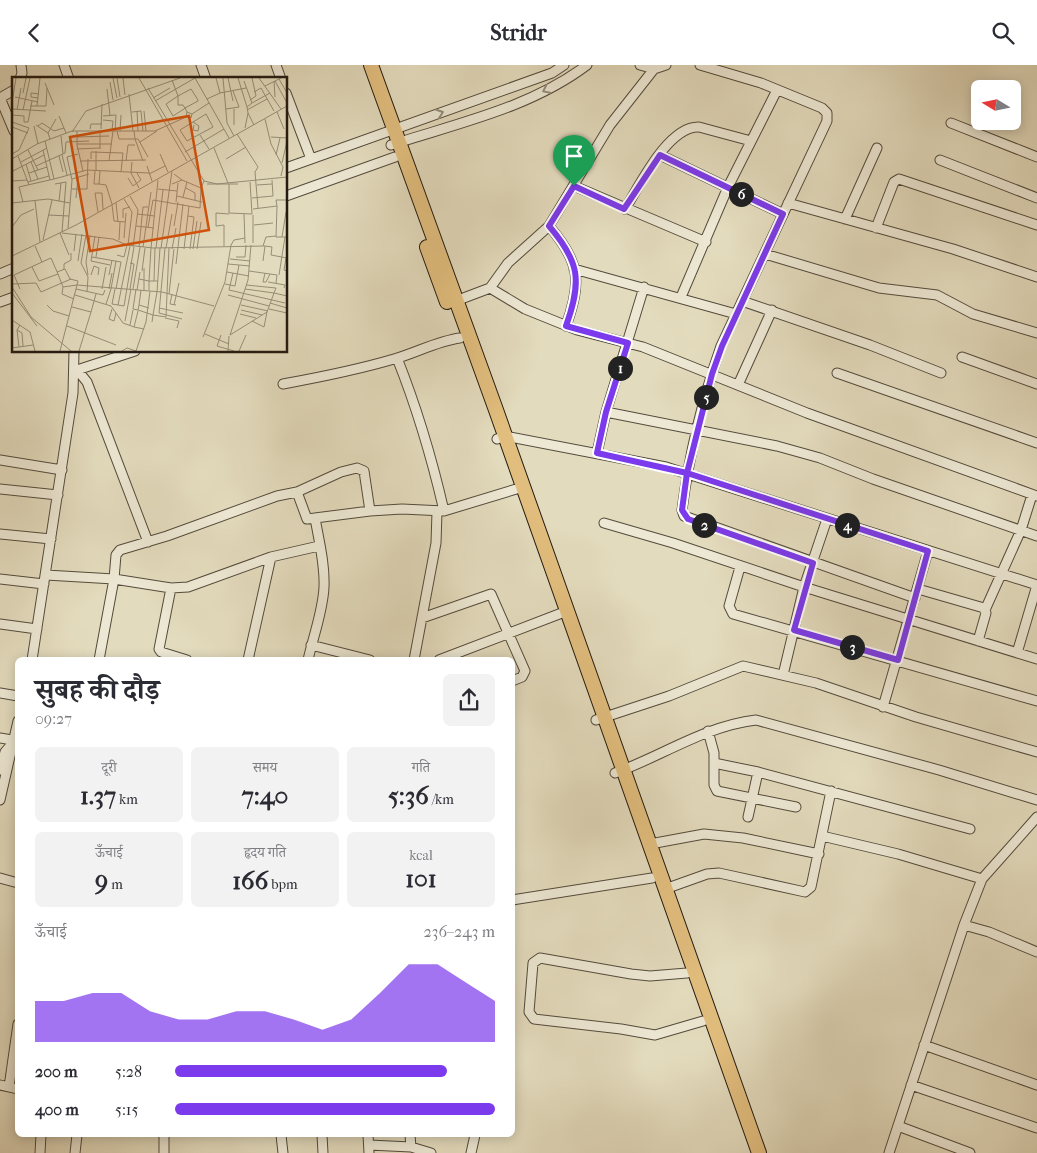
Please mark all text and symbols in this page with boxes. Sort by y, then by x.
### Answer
icon: back [20,19,48,47]
icon: search [989,19,1017,47]
text: Stridr [490,20,547,46]
inset map [12,77,288,353]
north arrow [971,80,1021,130]
map controls [971,80,1021,130]
one-way arrow [542,84,551,95]
one-way arrow [436,109,444,119]
pin [553,135,595,186]
icon: arrive [560,142,588,170]
pin: 6 [728,181,754,207]
text: 6 [738,186,745,203]
pin: 1 [608,355,632,381]
text: 1 [618,360,623,377]
pin: 5 [694,385,718,409]
text: 5 [703,389,710,406]
pin: 2 [692,513,716,537]
pin: 4 [834,513,860,537]
text: 2 [701,517,708,534]
text: 4 [843,517,852,534]
pin: 3 [840,635,864,659]
text: 3 [850,639,855,656]
text: सुबह की दौड़ [35,673,160,706]
button: share [443,674,495,726]
text: 09:27 [35,709,72,728]
text: दूरी [101,759,117,776]
text: समय [253,759,277,776]
text: गति [412,759,430,776]
text: 1.37 [80,781,116,810]
text: 7:40 [242,781,288,810]
text: 5:36 [388,781,429,810]
text: km [116,791,138,808]
text: /km [429,791,454,808]
text: ऊँचाई [95,844,123,861]
text: हृदय गति [244,844,286,861]
text: kcal [409,847,433,864]
text: 101 [405,864,437,893]
text: 9 [95,866,108,895]
text: 166 [232,866,268,895]
text: m [108,876,123,893]
text: bpm [268,876,298,893]
text: ऊँचाई [35,922,67,941]
text: 236–243 m [424,922,495,941]
text: 200 m [35,1062,78,1081]
text: 5:28 [115,1062,142,1081]
text: 400 m [35,1100,79,1119]
text: 5:15 [115,1100,138,1119]

